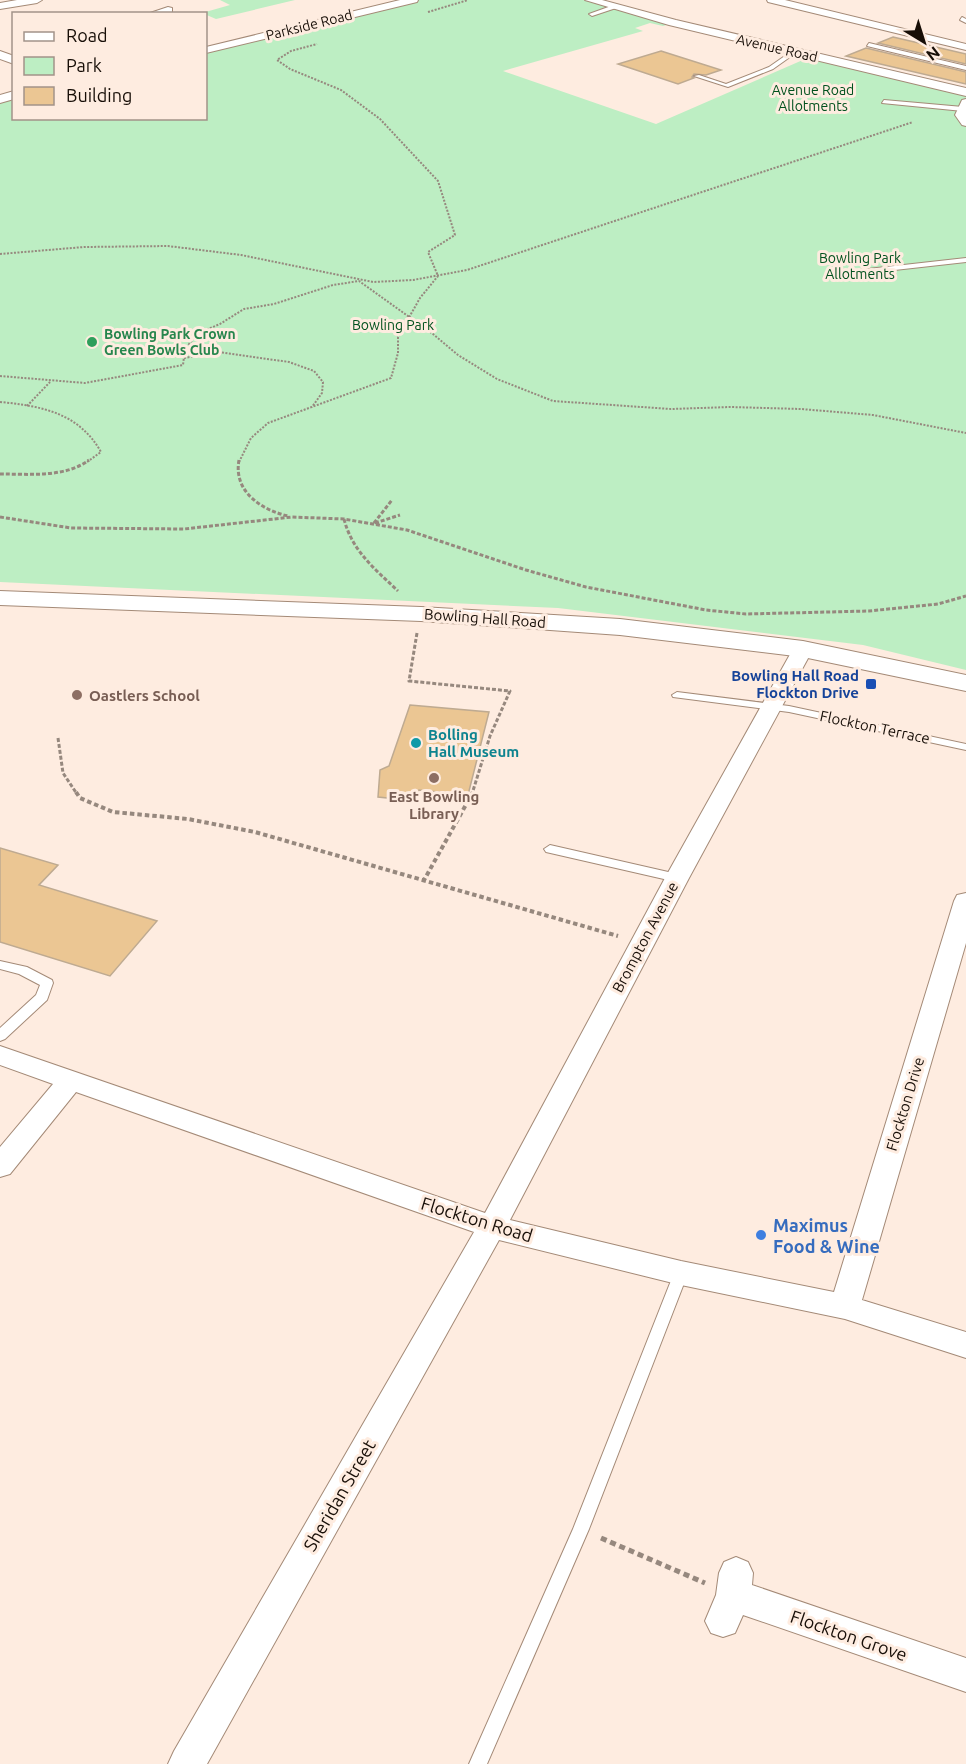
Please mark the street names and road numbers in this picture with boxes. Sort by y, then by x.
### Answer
street label: Parkside Road [264,7,354,43]
street label: Avenue Road [735,31,819,65]
street label: Bowling Hall Road [423,605,547,631]
street label: Flockton Terrace [818,707,932,747]
street label: Brompton Avenue [609,879,681,995]
street label: Flockton Drive [883,1055,927,1153]
street label: Flockton Road [419,1193,535,1245]
street label: Sheridan Street [299,1436,379,1554]
street label: Flockton Grove [788,1606,910,1664]

